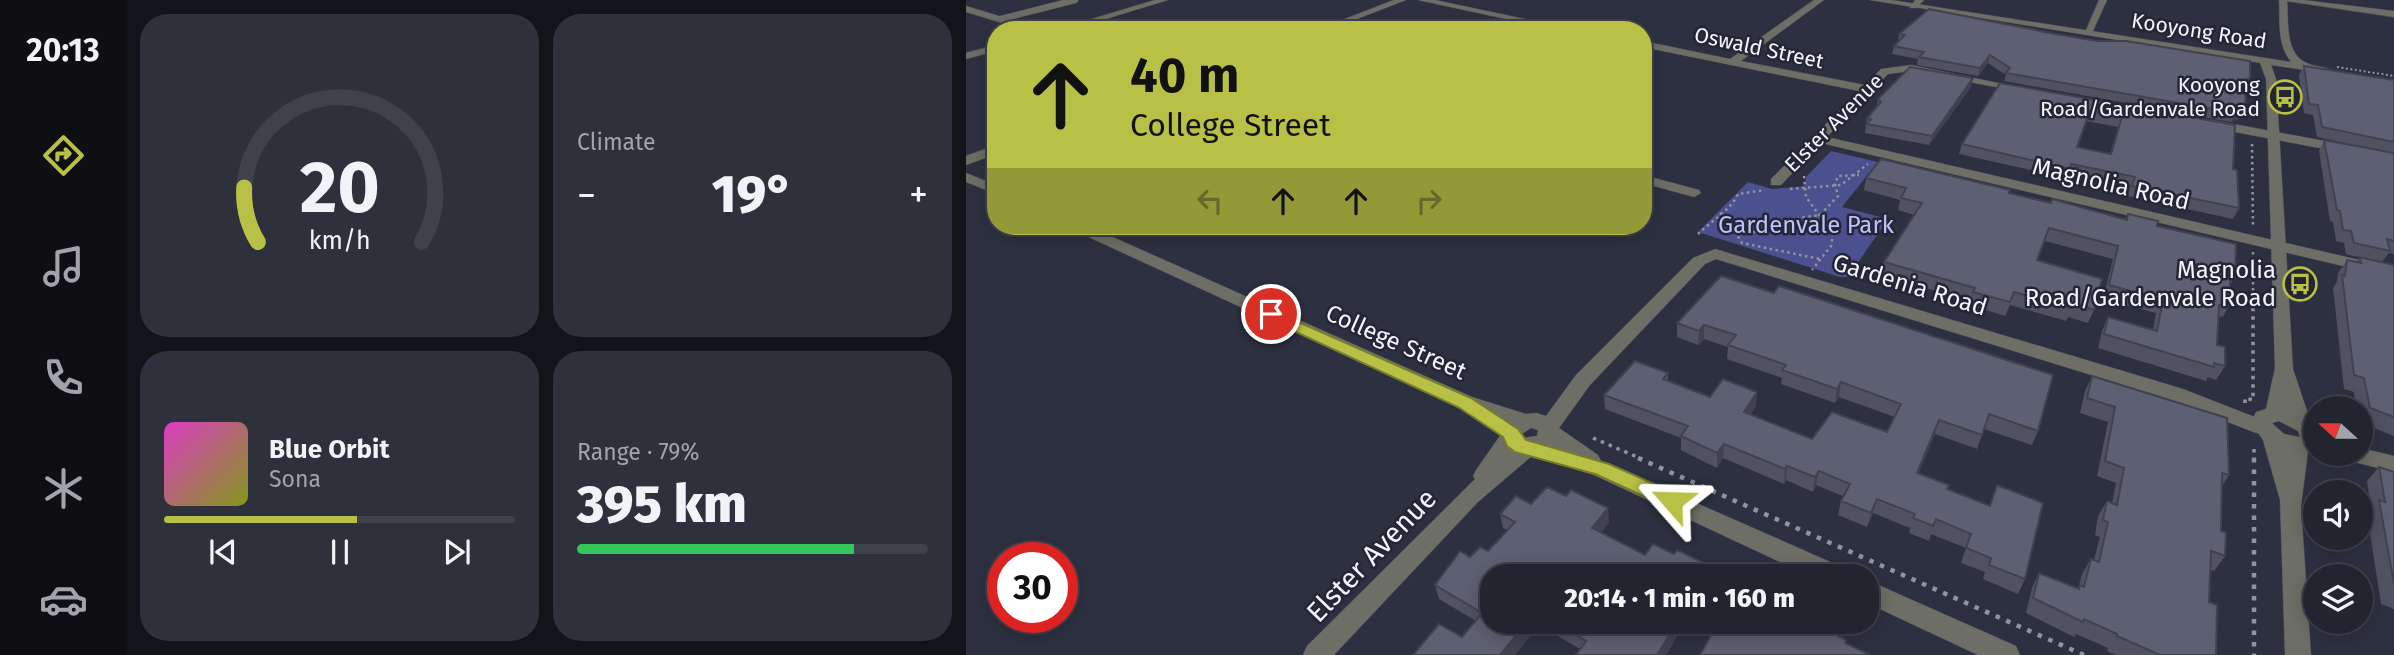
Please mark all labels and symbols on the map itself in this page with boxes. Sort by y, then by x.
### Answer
street label: Kooyong Road [2130,8,2268,54]
street label: Oswald Street [1692,22,1826,74]
street label: Elster Avenue [1779,68,1889,178]
place label: Kooyong Road/Gardenvale Road [2040,72,2260,122]
bus stop icon: Kooyong Road/Gardenvale Road [2266,78,2304,116]
street label: Magnolia Road [2030,152,2192,216]
park label: Gardenvale Park [1718,211,1895,239]
street label: Gardenia Road [1830,248,1990,322]
place label: Magnolia Road/Gardenvale Road [2025,256,2276,312]
bus stop icon: Magnolia Road/Gardenvale Road [2281,265,2319,303]
pin [1241,284,1301,344]
street label: College Street [1321,299,1471,386]
north arrow [2303,396,2373,466]
position arrow [1635,464,1709,538]
street label: Elster Avenue [1300,482,1443,629]
speed limit sign: 30 [987,542,1078,633]

